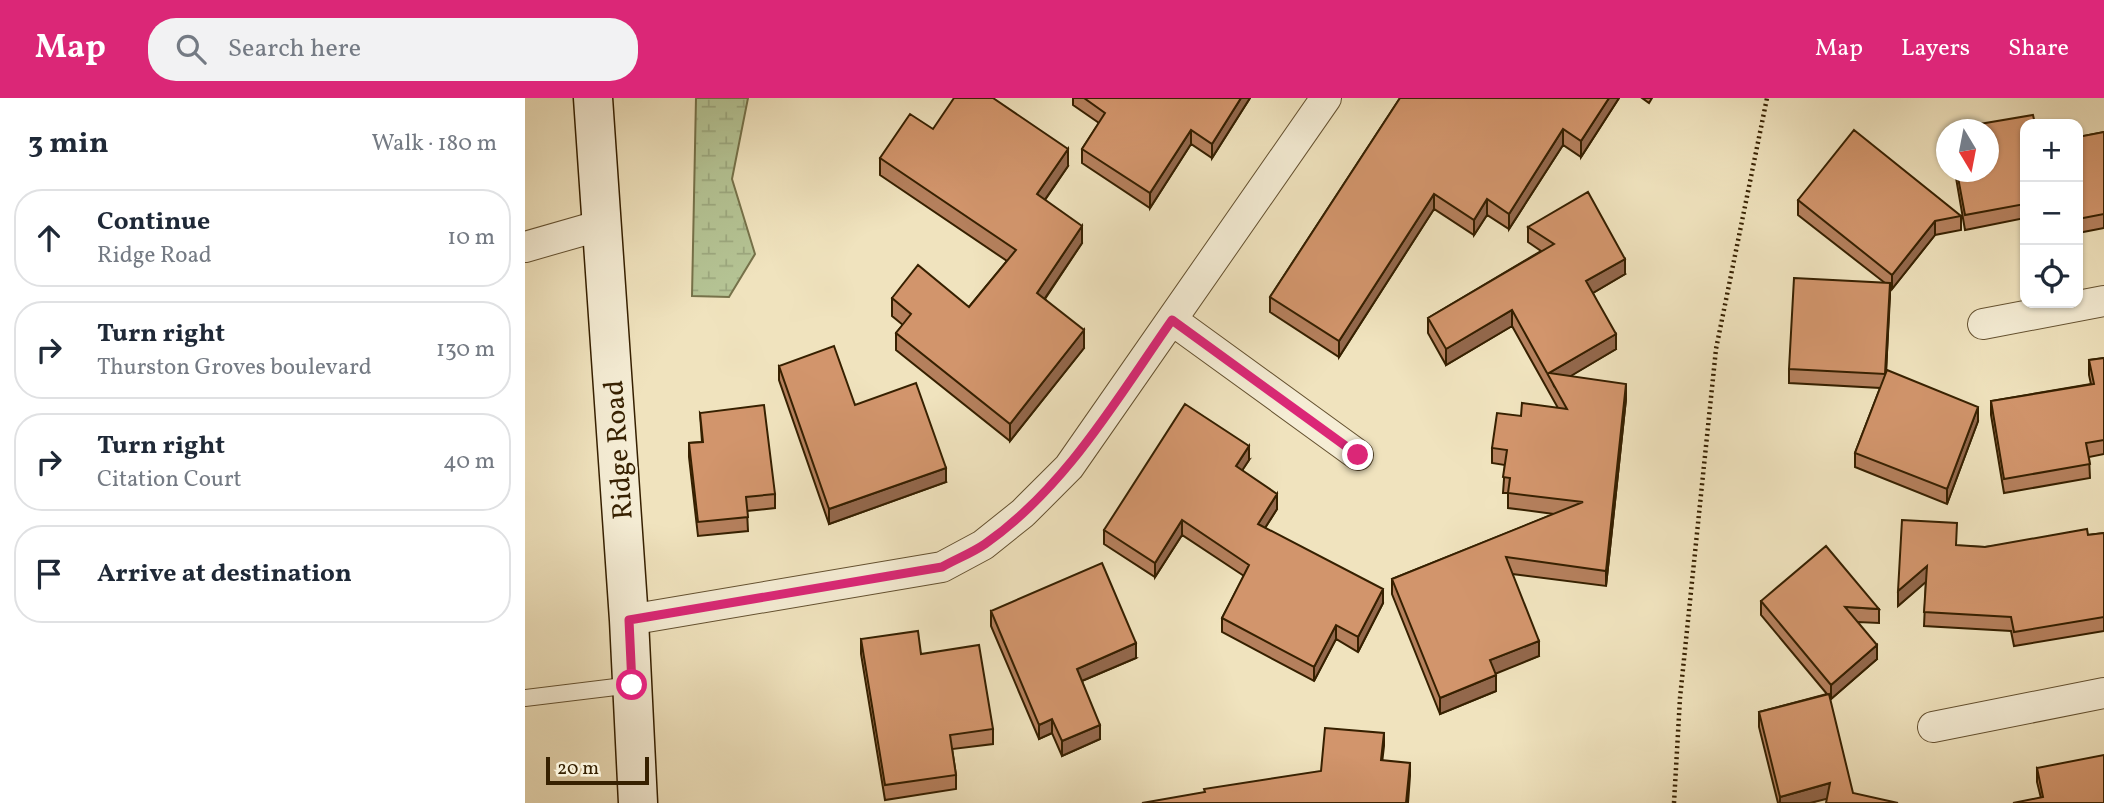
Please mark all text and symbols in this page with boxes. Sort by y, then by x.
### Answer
search box [148,18,638,81]
text: Map [35,26,106,72]
icon: search [172,30,210,68]
text: Search here [228,31,361,67]
text: Map [1815,32,1863,66]
text: Layers [1901,32,1970,66]
text: Share [2008,32,2069,66]
north arrow [1936,119,1999,182]
map controls [2020,119,2083,308]
button: + [2020,119,2083,182]
text: 3 min [28,123,109,165]
text: Walk · 180 m [372,128,497,160]
button: − [2020,182,2083,245]
text: Continue [97,204,210,240]
icon: ahead [30,219,68,257]
text: 10 m [447,222,495,254]
text: Ridge Road [97,240,212,272]
button: locate [2020,245,2083,308]
text: Turn right [97,316,225,352]
icon: right [30,331,68,369]
text: 130 m [436,334,495,366]
text: Thurston Groves boulevard [97,352,372,384]
street label: Ridge Road [595,379,644,521]
text: Turn right [97,428,225,464]
route end [1342,439,1373,470]
icon: right [30,443,68,481]
text: 40 m [443,446,495,478]
text: Citation Court [97,464,242,496]
icon: arrive [30,555,68,593]
text: Arrive at destination [97,556,352,592]
route start [616,669,647,700]
scale bar [546,754,649,786]
text: 20 m [557,756,599,782]

